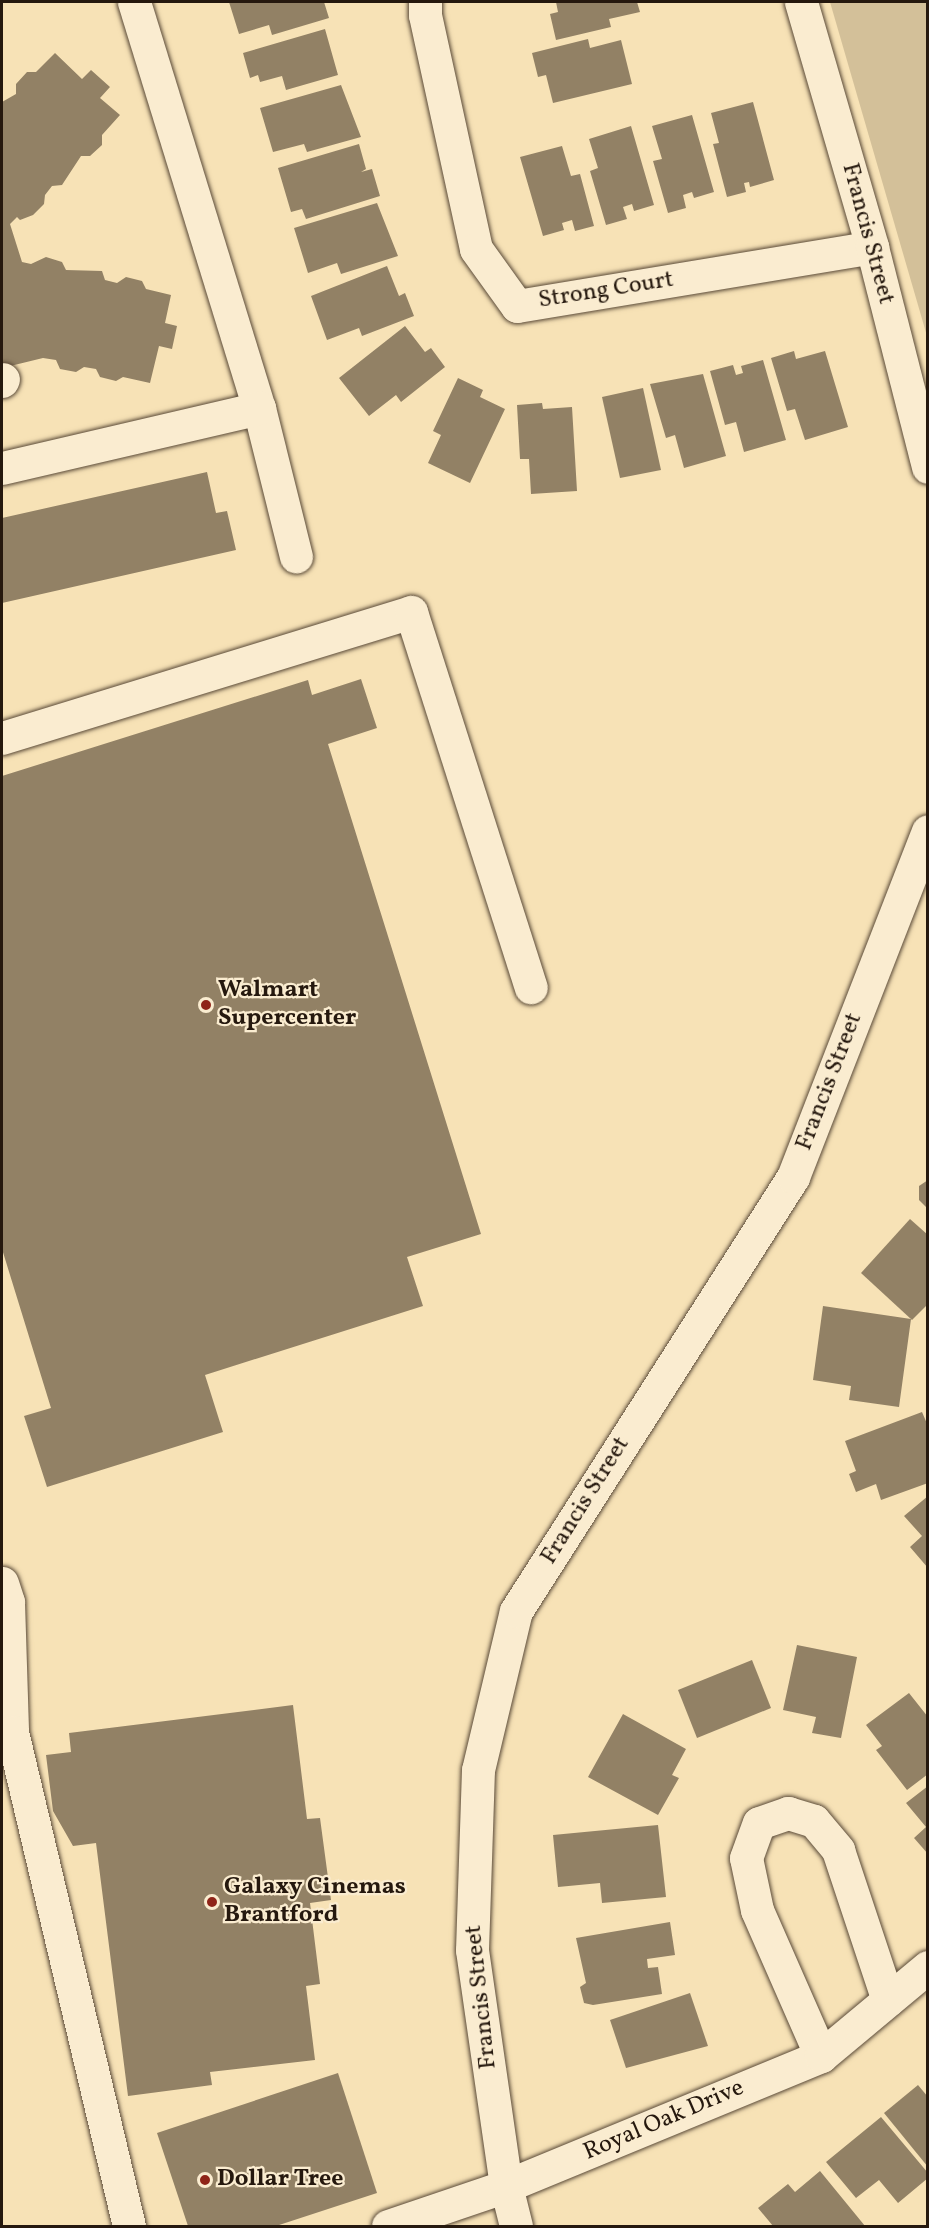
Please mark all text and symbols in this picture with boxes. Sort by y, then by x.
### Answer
street label: Francis Street [834,160,900,308]
street label: Strong Court [536,266,676,316]
place label: Walmart Supercenter [218,977,356,1033]
marker: Walmart Supercenter [199,998,213,1012]
street label: Francis Street [791,1009,869,1155]
street label: Francis Street [535,1432,637,1570]
place label: Galaxy Cinemas Brantford [224,1874,406,1930]
marker: Galaxy Cinemas Brantford [205,1895,219,1909]
street label: Francis Street [460,1923,504,2071]
street label: Royal Oak Drive [580,2074,748,2168]
place label: Dollar Tree [217,2166,344,2194]
marker: Dollar Tree [198,2173,212,2187]

